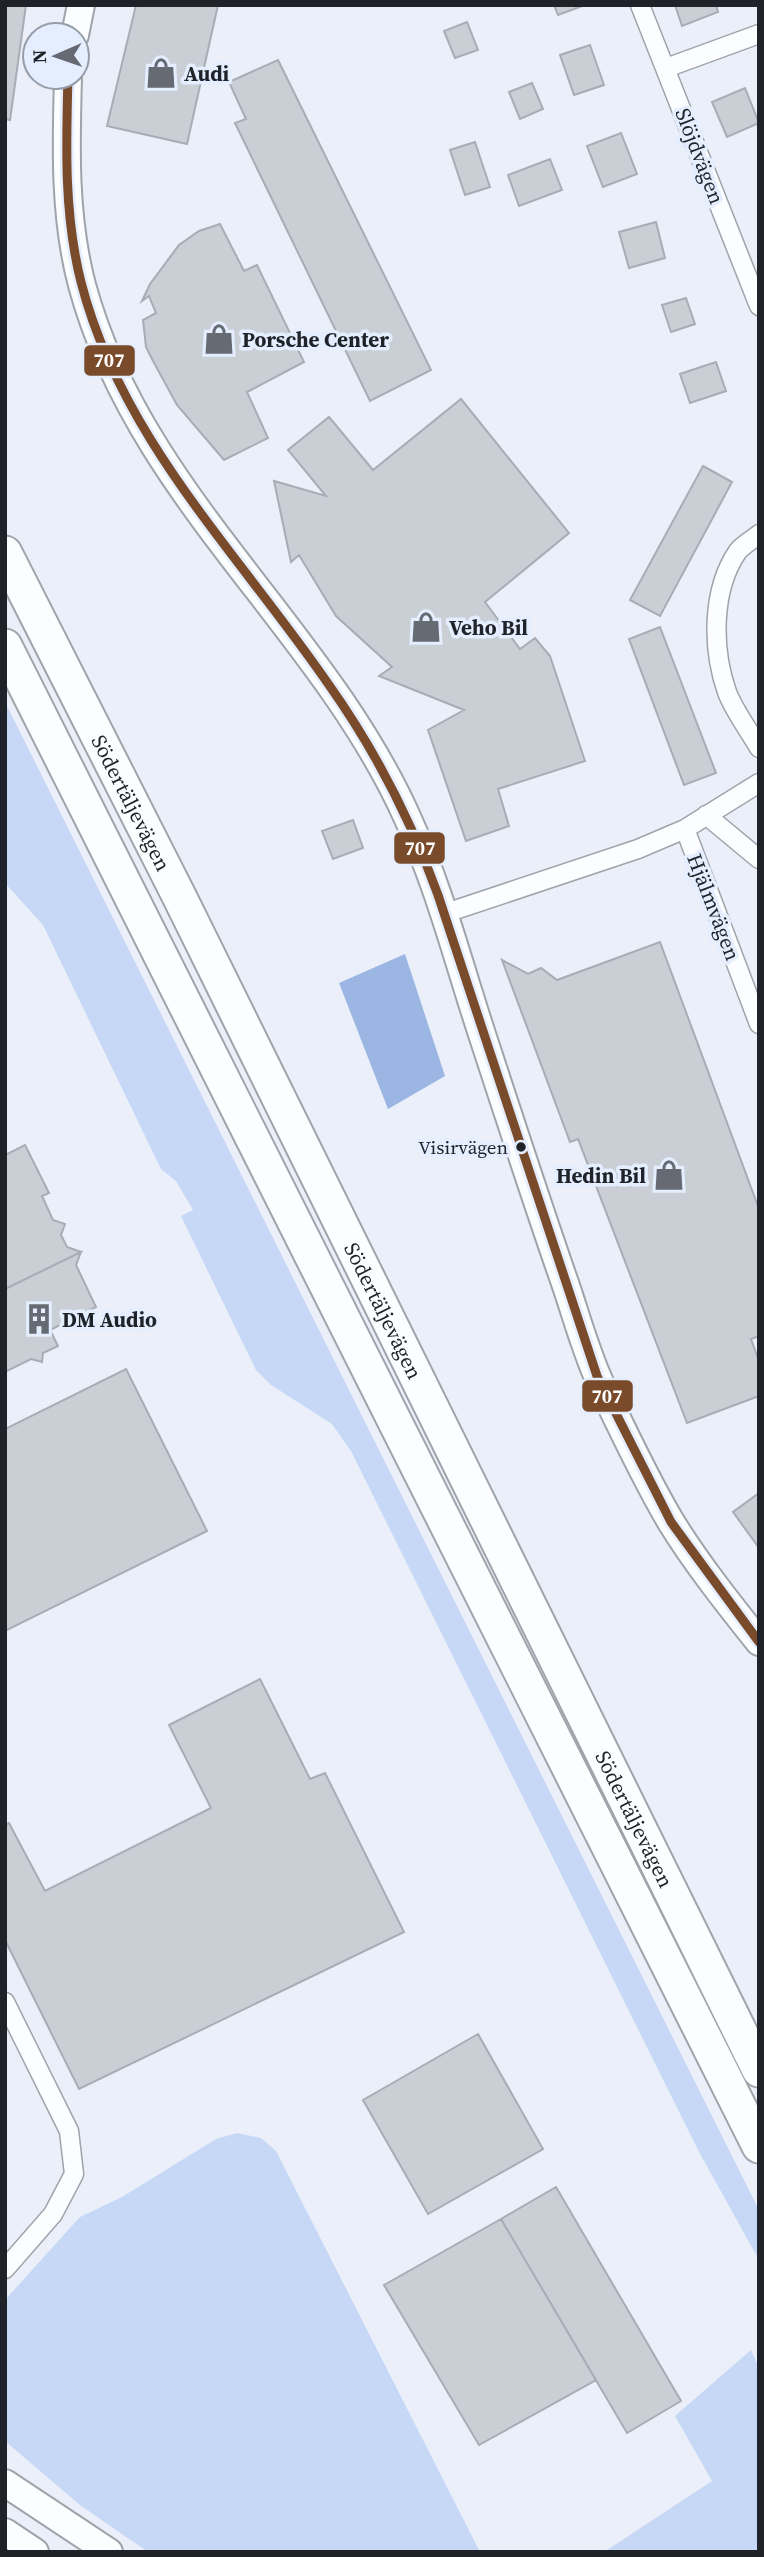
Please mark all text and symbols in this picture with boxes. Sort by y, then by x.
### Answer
north arrow [21,21,91,91]
text: N [26,49,52,64]
shop icon: Audi [144,56,178,90]
place label: Audi [184,59,230,88]
street label: Slöjdvägen [668,104,732,208]
shop icon: Porsche Center [202,322,236,356]
place label: Porsche Center [242,325,389,354]
line badge: 707 [83,344,136,377]
text: 707 [94,347,124,373]
shop icon: Veho Bil [409,610,443,644]
place label: Veho Bil [449,613,528,642]
street label: Södertäljevägen [85,730,178,876]
line badge: 707 [393,831,446,865]
text: 707 [405,835,435,861]
street label: Hjälmvägen [680,849,748,965]
place label: Visirvägen [418,1134,508,1160]
marker: Visirvägen [514,1140,528,1154]
shop icon: Hedin Bil [652,1158,686,1192]
place label: Hedin Bil [556,1161,646,1190]
street label: Södertäljevägen [338,1237,430,1384]
building icon: DM Audio [22,1302,56,1336]
place label: DM Audio [62,1305,157,1334]
line badge: 707 [581,1379,634,1413]
text: 707 [592,1383,622,1409]
street label: Södertäljevägen [589,1746,681,1892]

